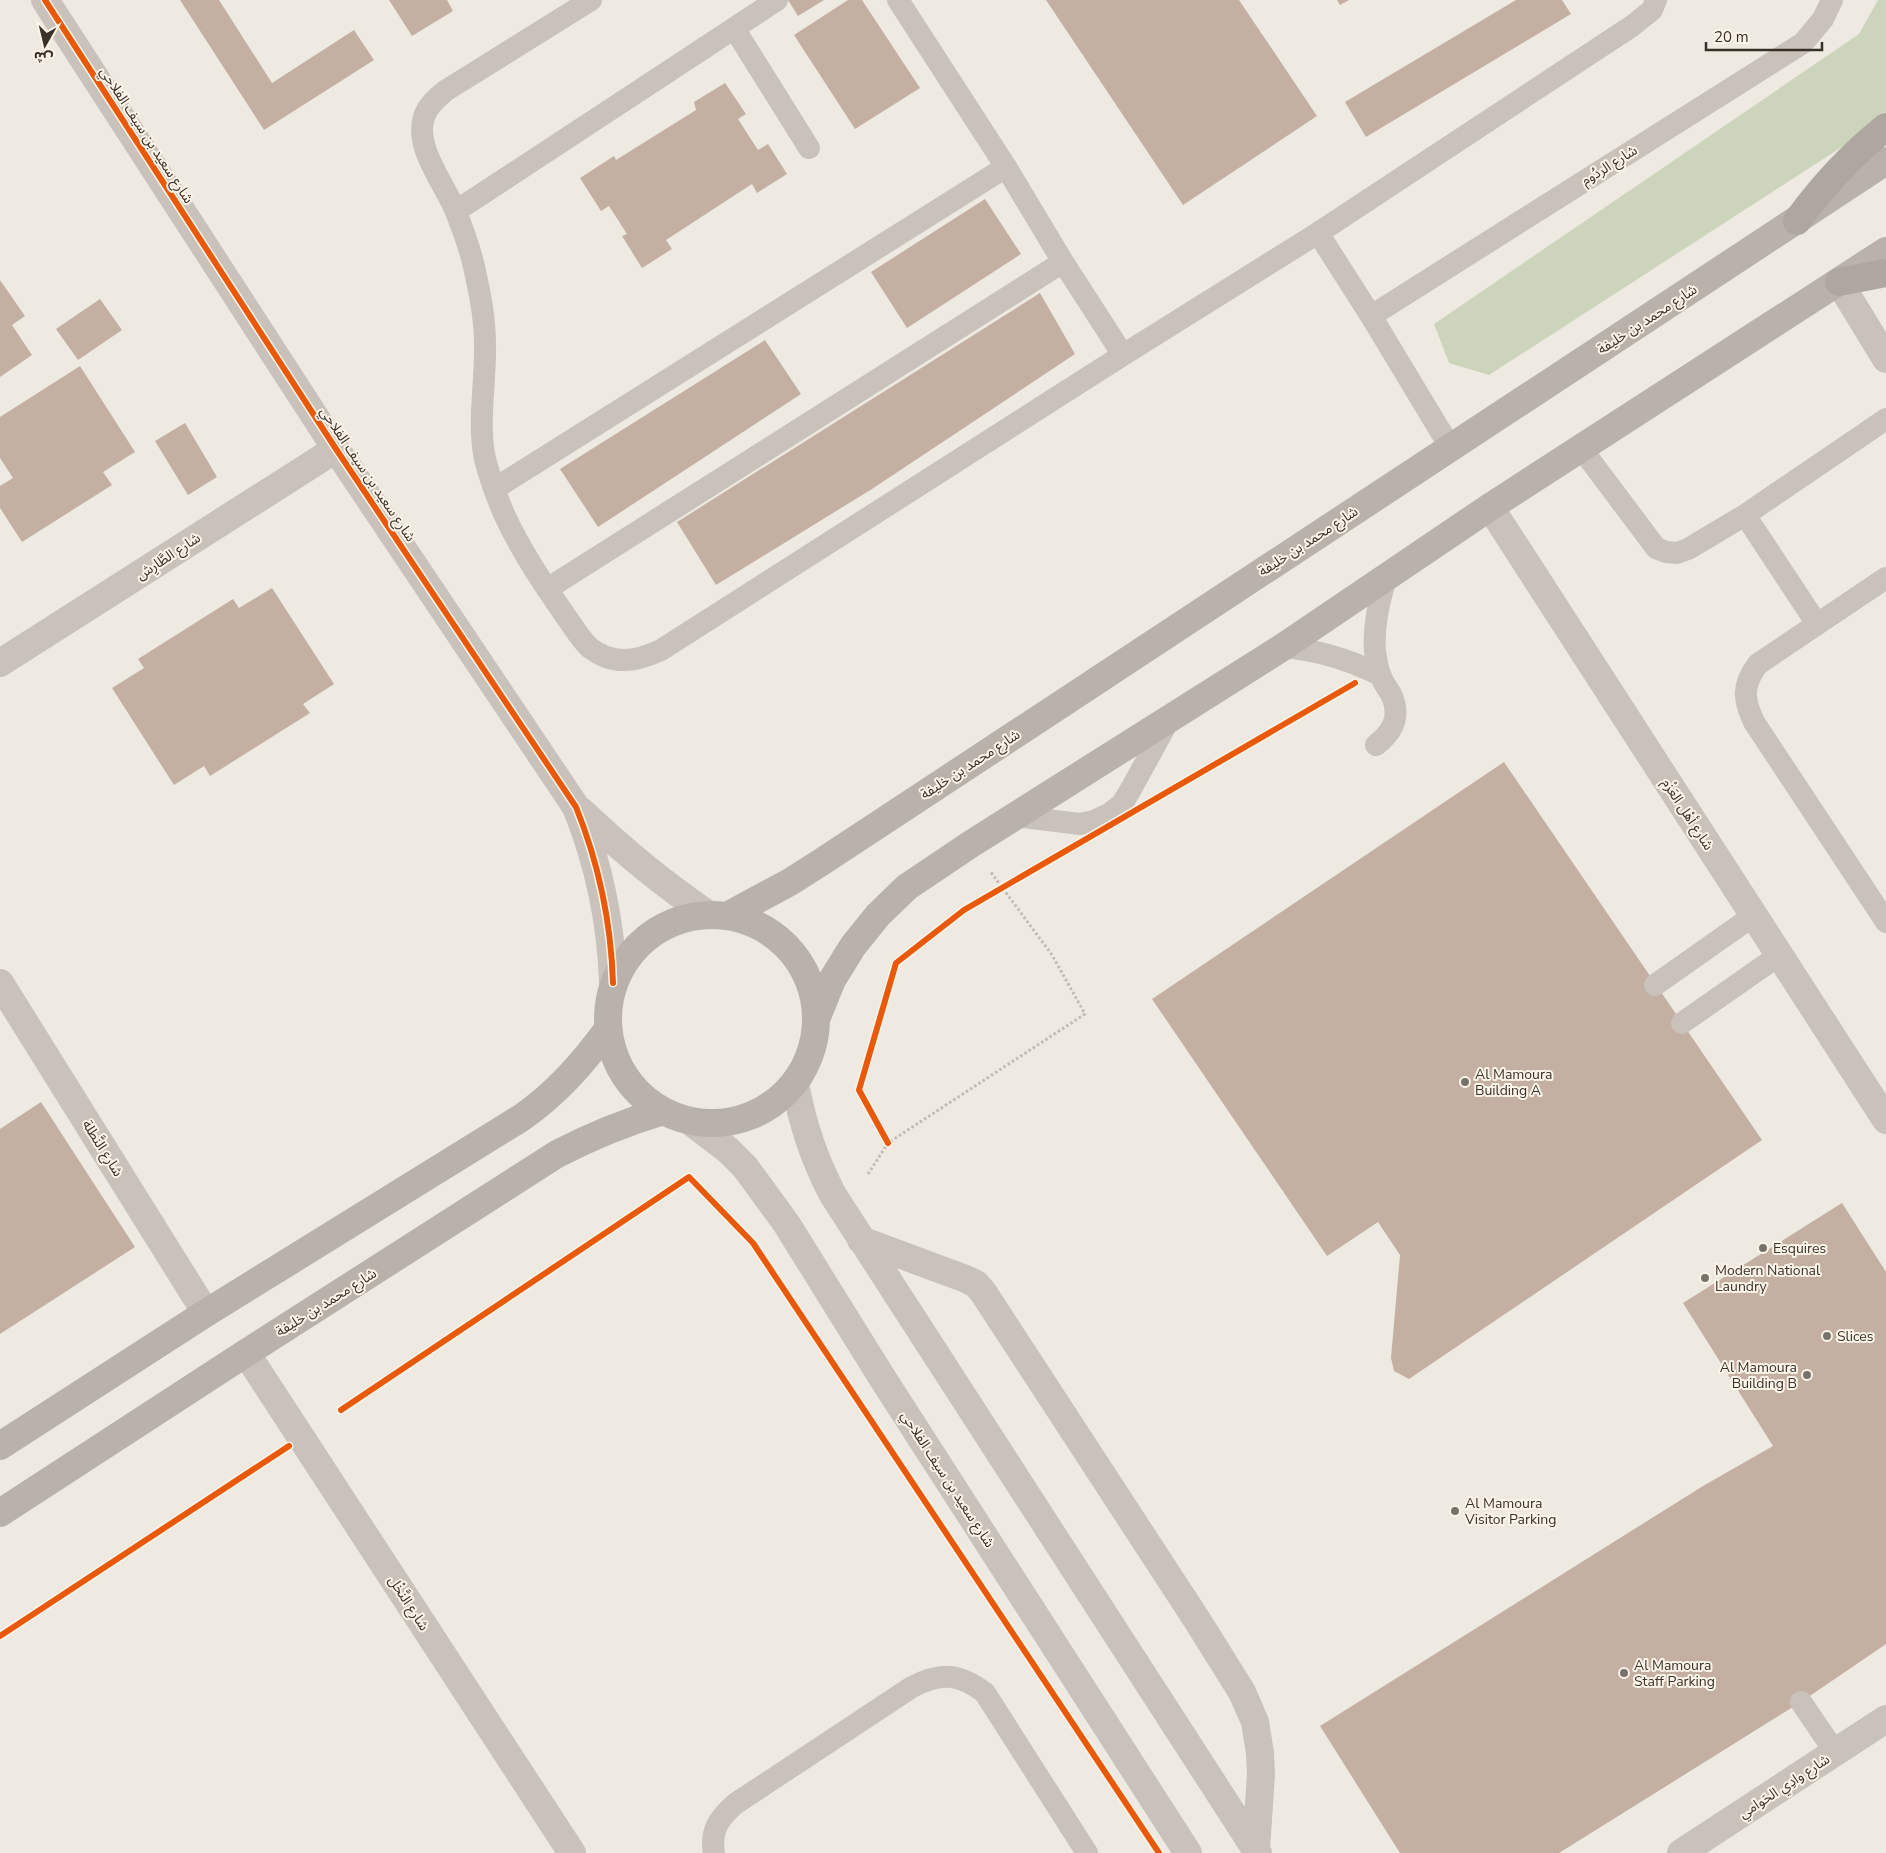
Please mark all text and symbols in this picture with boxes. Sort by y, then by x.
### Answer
north arrow [20,20,70,70]
scale bar [1706,20,1822,52]
text: 20 m [1714,27,1749,47]
text: ش [32,47,54,68]
street label: شارع سعيد بن سيف الفلاحي [94,63,198,208]
street label: شارع الردُوم [1578,141,1641,191]
street label: شارع محمد بن خليفة [1594,280,1701,360]
street label: شارع سعيد بن سيف الفلاحي [314,403,420,546]
street label: شارع محمد بن خليفة [1255,502,1362,582]
street label: شارع الطَّارِش [132,528,205,585]
street label: شارع محمد بن خليفة [917,725,1024,805]
street label: شارع أهْل العَزْم [1656,775,1718,854]
place label: Al Mamoura Building A [1475,1065,1552,1100]
marker: Al Mamoura Building A [1459,1076,1471,1088]
street label: شارع النَّطلة [77,1116,128,1181]
place label: Esquires [1773,1239,1826,1258]
marker: Esquires [1757,1242,1769,1254]
place label: Modern National Laundry [1715,1261,1821,1296]
street label: شارع محمد بن خليفة [272,1264,381,1342]
marker: Modern National Laundry [1699,1272,1711,1284]
place label: Slices [1837,1327,1874,1346]
marker: Slices [1821,1330,1833,1342]
place label: Al Mamoura Building B [1720,1358,1797,1393]
marker: Al Mamoura Building B [1801,1369,1813,1381]
street label: شارع سعيد بن سيف الفلاحي [895,1407,999,1552]
place label: Al Mamoura Visitor Parking [1464,1494,1556,1529]
marker: Al Mamoura Visitor Parking [1449,1505,1461,1517]
street label: شارع النَّخْل [383,1572,434,1635]
place label: Al Mamoura Staff Parking [1634,1656,1715,1691]
marker: Al Mamoura Staff Parking [1618,1667,1630,1679]
street label: شارع وادِي الحَوامي [1735,1750,1834,1824]

